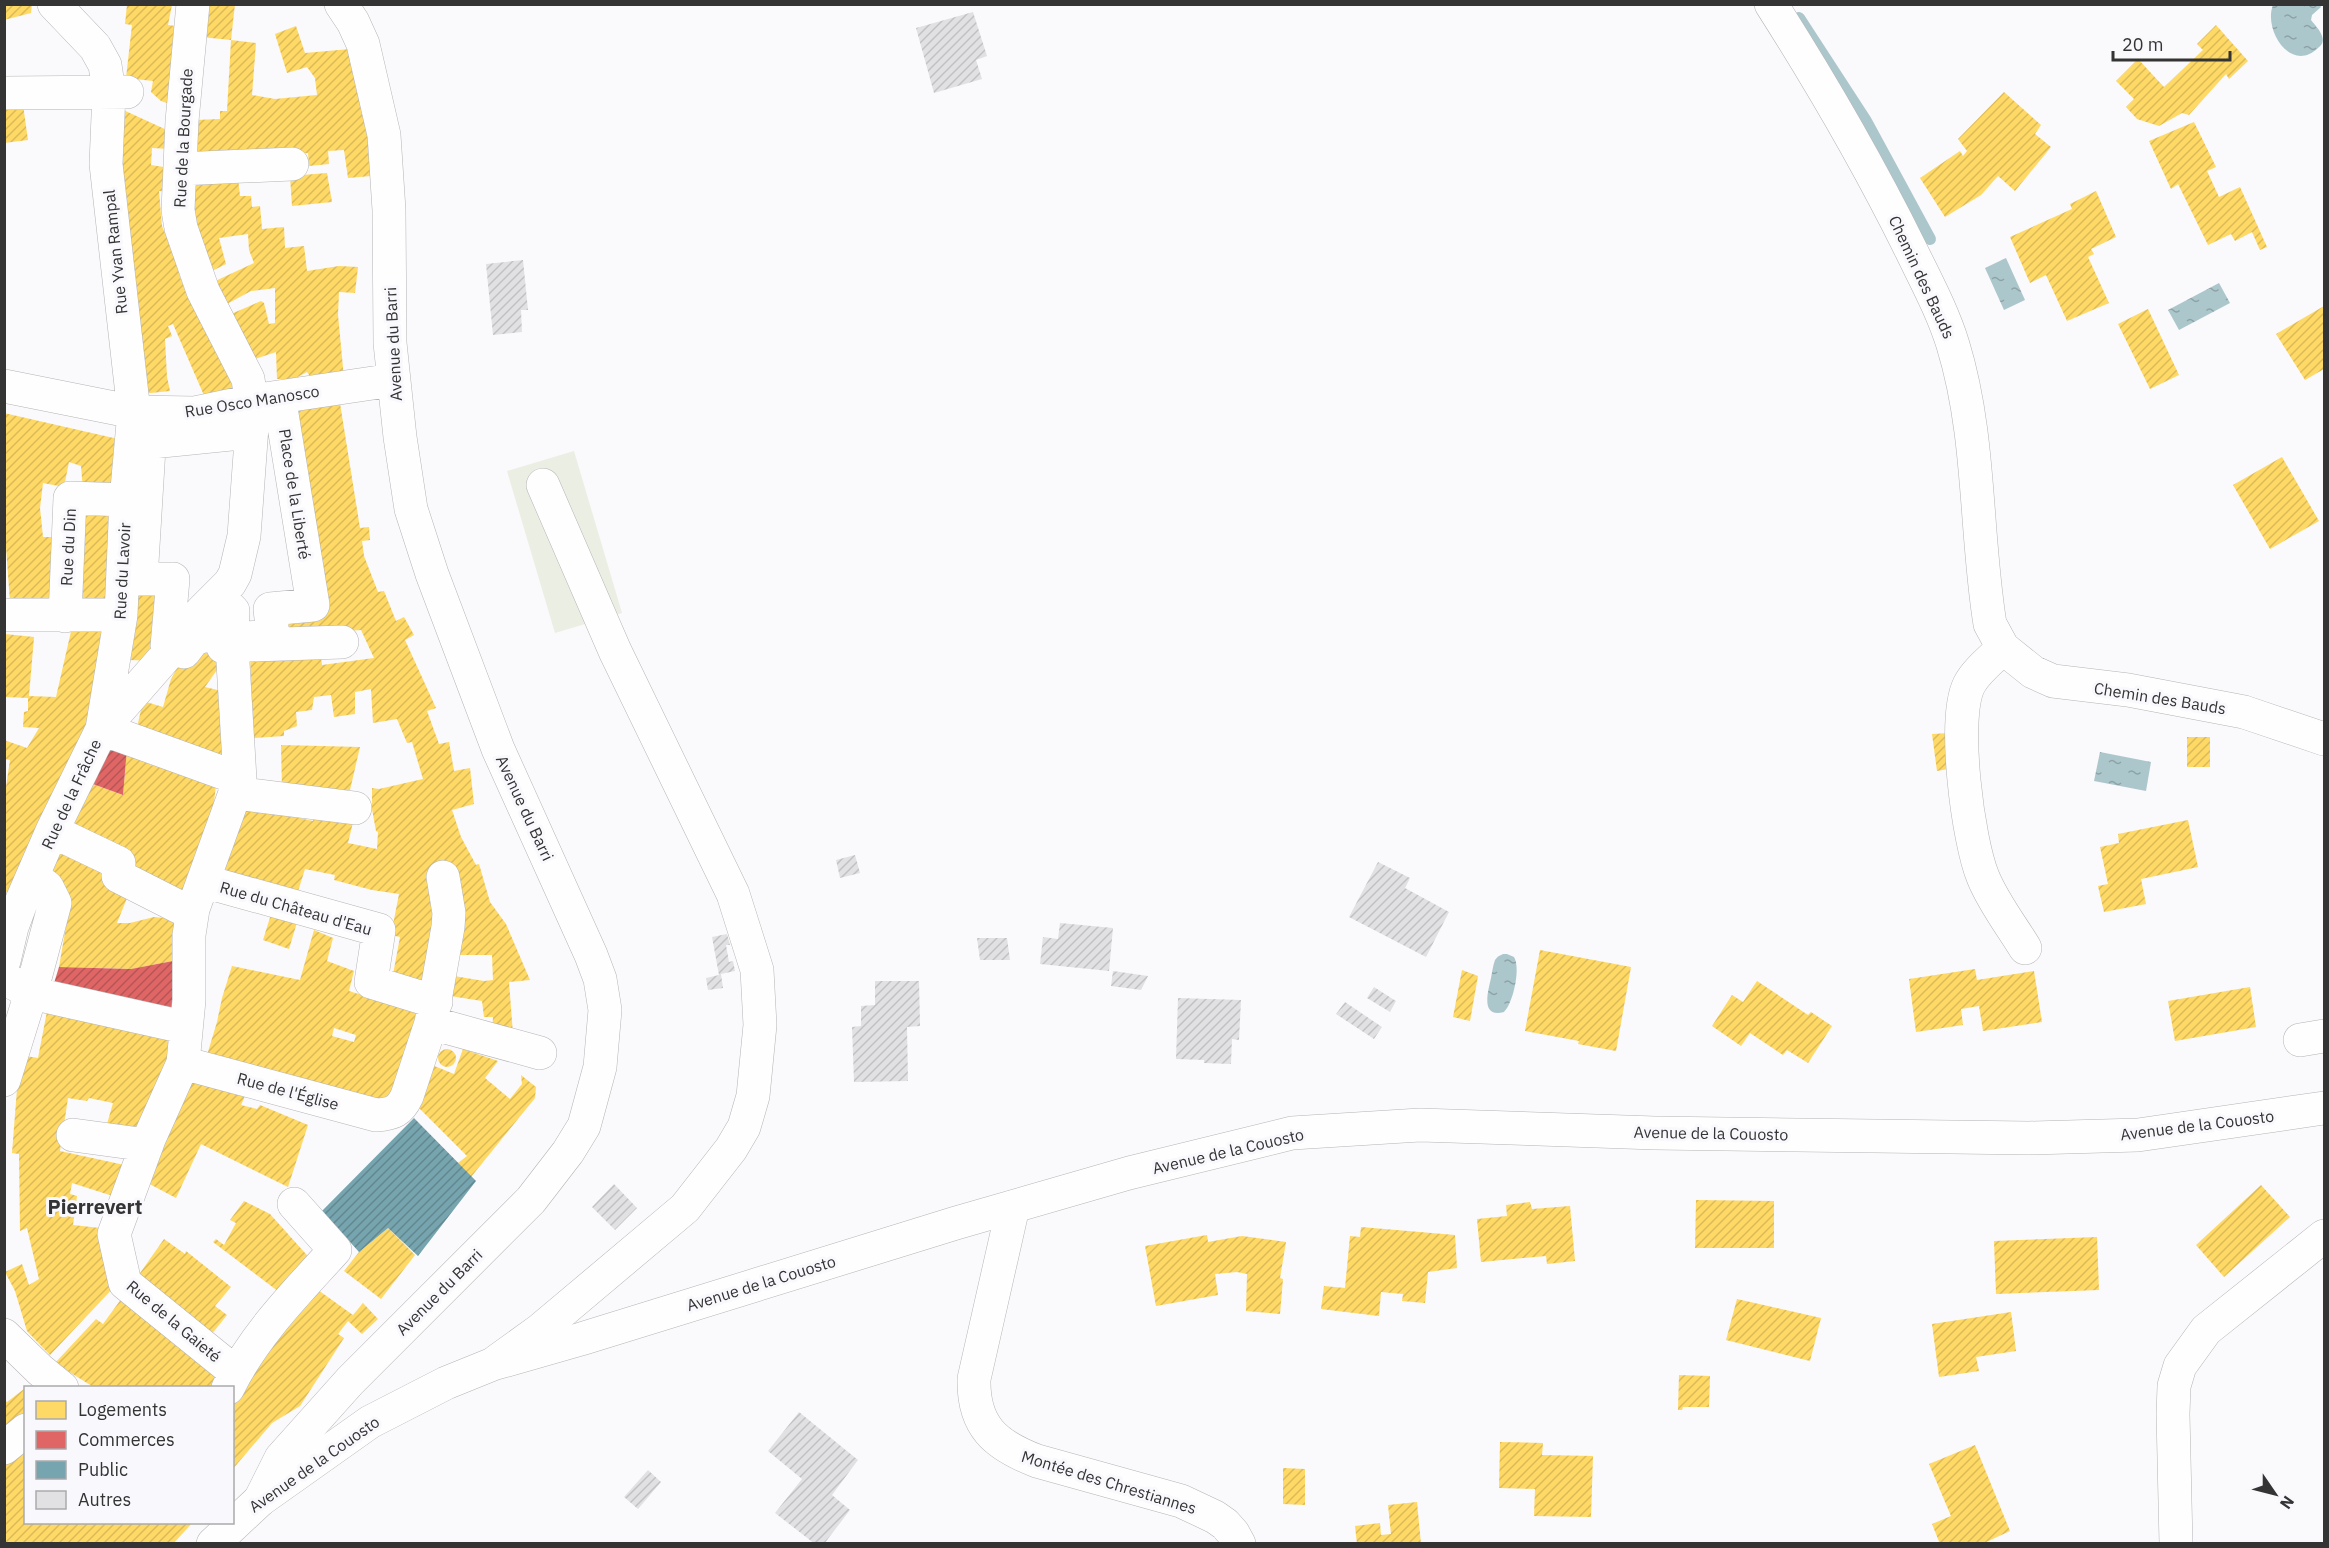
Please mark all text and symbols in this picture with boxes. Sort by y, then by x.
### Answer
scale bar [2113,24,2230,62]
text: 20 m [2122,33,2164,56]
street label: Rue de la Bourgade [169,68,197,208]
street label: Rue Yvan Rampal [99,189,131,315]
street label: Chemin des Bauds [1885,212,1959,342]
street label: Avenue du Barri [380,287,406,401]
street label: Rue Osco Manosco [183,380,321,422]
street label: Place de la Liberté [275,427,315,561]
street label: Rue du Din [56,508,80,586]
street label: Rue du Lavoir [109,522,135,620]
street label: Chemin des Bauds [2093,678,2227,718]
street label: Rue de la Frâche [37,736,105,852]
street label: Avenue du Barri [492,752,558,864]
street label: Rue du Château d'Eau [218,877,374,939]
street label: Rue de l'Église [235,1067,342,1114]
street label: Avenue de la Couosto [2119,1106,2275,1144]
street label: Avenue de la Couosto [1633,1122,1789,1144]
street label: Avenue de la Couosto [1150,1124,1306,1178]
district label: Pierrevert [48,1193,142,1220]
street label: Avenue du Barri [392,1245,486,1339]
street label: Avenue de la Couosto [684,1251,838,1315]
street label: Rue de la Gaieté [123,1276,225,1366]
legend [24,1386,234,1524]
text: Logements [78,1398,167,1421]
street label: Avenue de la Couosto [245,1411,383,1517]
text: Commerces [78,1428,175,1451]
street label: Montée des Chrestiannes [1019,1446,1199,1518]
text: Public [78,1458,128,1481]
north arrow [2245,1464,2305,1524]
text: Autres [78,1488,131,1511]
text: N [2276,1492,2299,1513]

